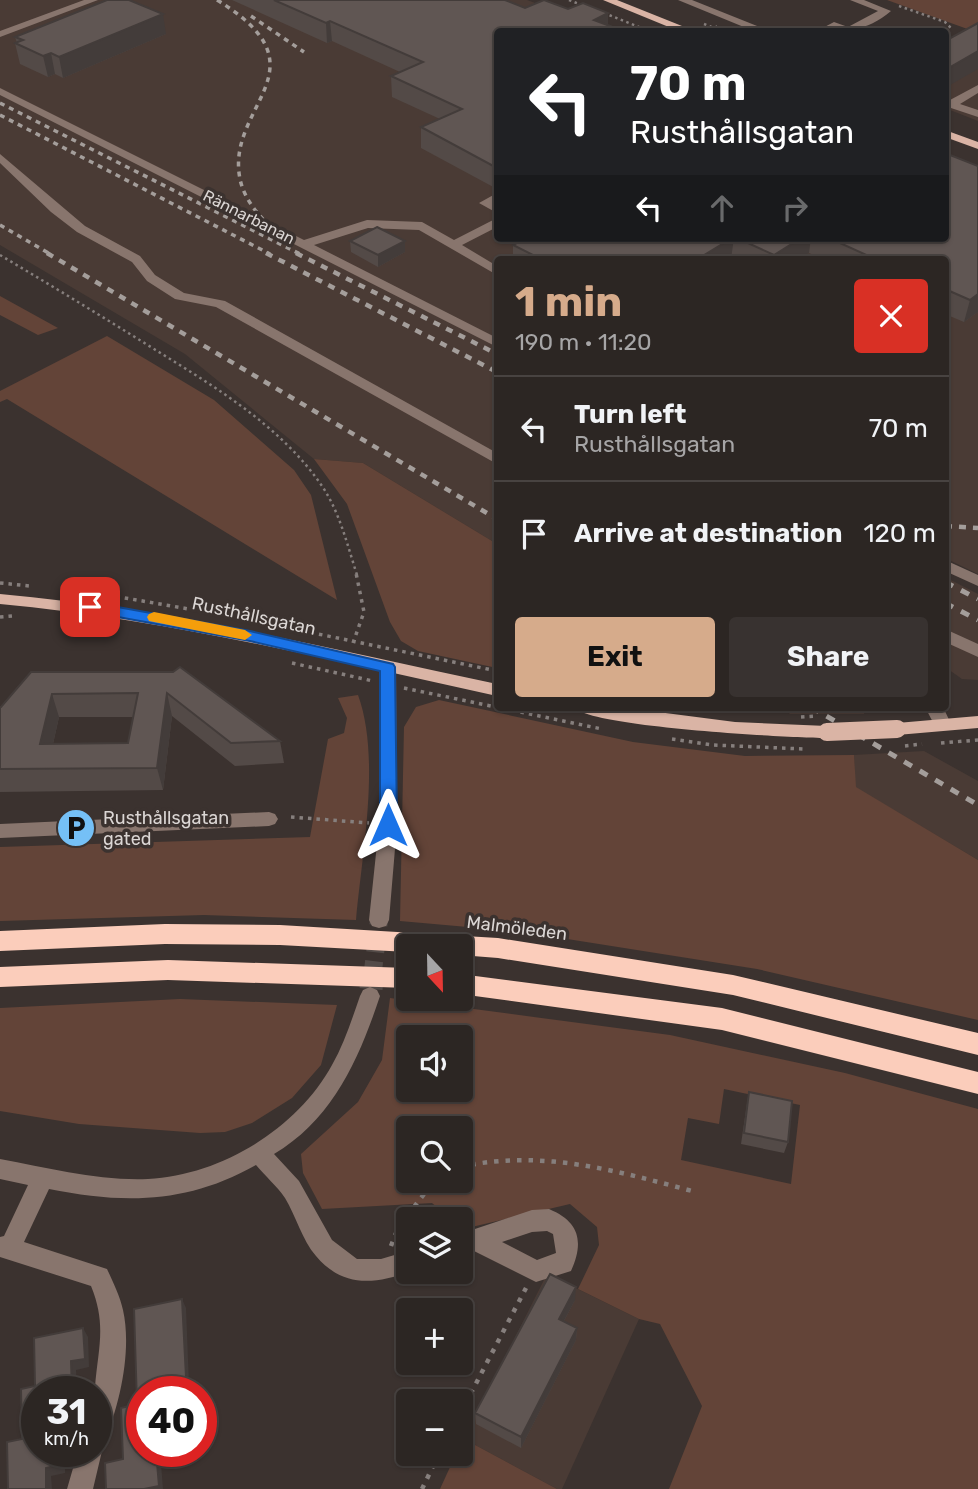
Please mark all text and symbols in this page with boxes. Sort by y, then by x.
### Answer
text: 70 m [630,54,747,112]
icon: left [515,56,606,147]
text: Rusthållsgatan [630,113,854,151]
street label: Rännarbanan [200,186,298,248]
icon: left [630,189,668,227]
icon: ahead [703,189,741,227]
icon: right [776,189,814,227]
text: 1 min [515,277,622,327]
button: close [854,279,928,353]
text: 190 m · 11:20 [515,328,652,356]
text: Turn left [574,399,686,430]
icon: left [515,410,553,448]
text: 70 m [869,413,928,444]
text: Rusthållsgatan [574,430,735,458]
icon: arrive [515,515,553,553]
text: Arrive at destination [574,518,842,549]
text: 120 m [863,518,936,549]
pin [60,577,120,637]
icon: arrive [71,588,109,626]
street label: Rusthållsgatan [190,592,318,640]
button: Exit [515,617,715,697]
button: Share [729,617,928,697]
position arrow [351,788,425,862]
parking icon: Rusthållsgatan gated [55,807,97,849]
place label: Rusthållsgatan gated [103,807,229,850]
street label: Malmöleden [465,911,569,945]
north arrow [396,934,472,1012]
map controls [396,934,473,1466]
button: sound [396,1025,473,1102]
button: search [396,1116,473,1193]
button: layers [396,1207,473,1284]
button: + [396,1298,473,1375]
speed limit sign: 40 [126,1376,217,1467]
button: − [396,1389,473,1466]
text: 31 [47,1391,86,1433]
text: km/h [44,1428,89,1450]

